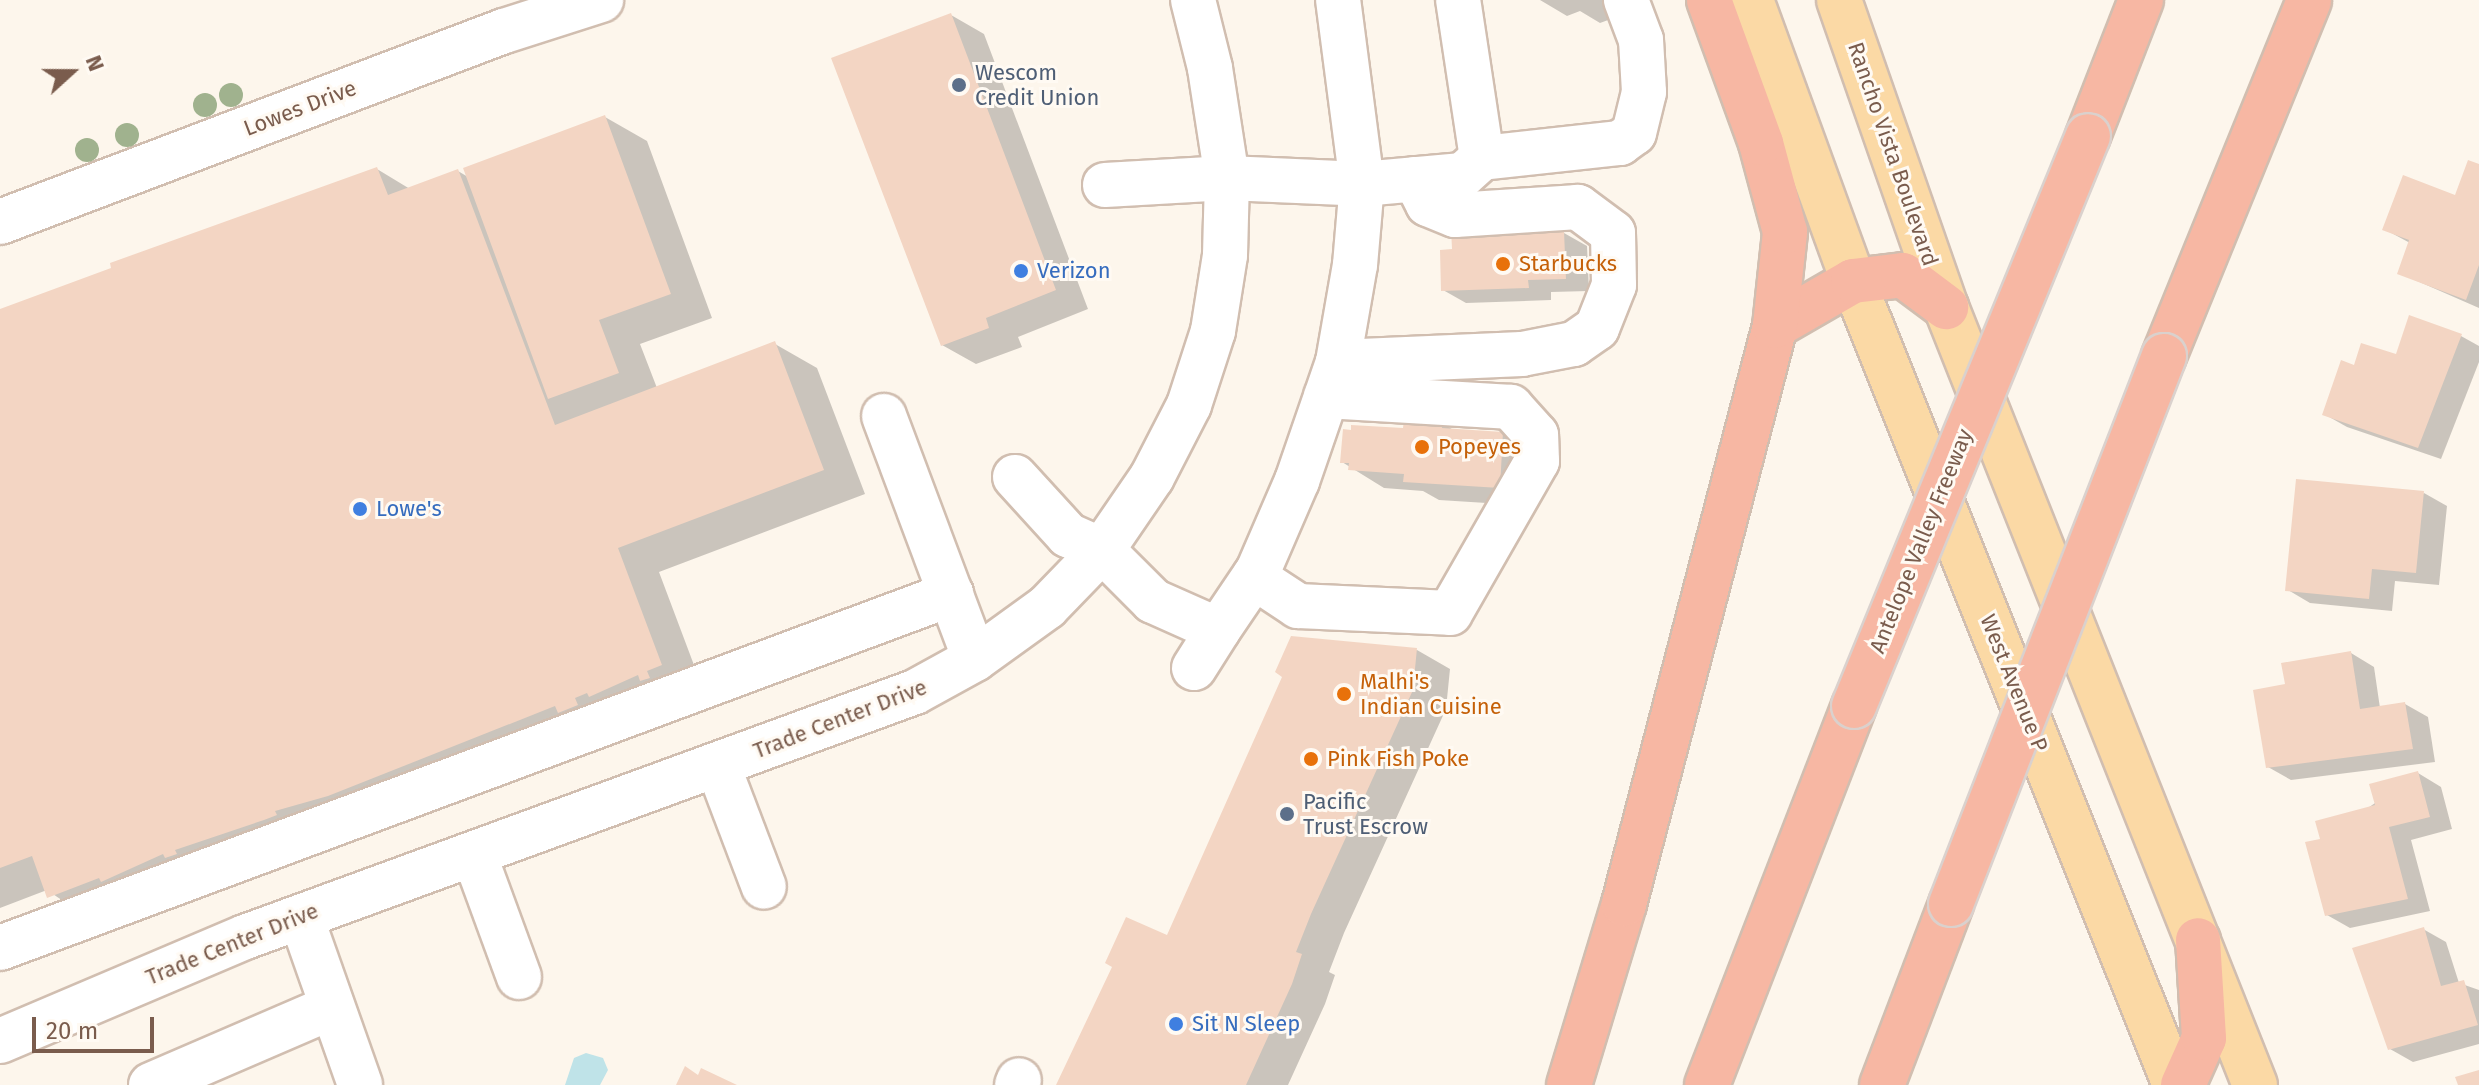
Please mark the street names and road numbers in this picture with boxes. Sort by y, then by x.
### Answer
street label: Rancho Vista Boulevard [1842,39,1944,269]
street label: Lowes Drive [240,74,360,142]
street label: Antelope Valley Freeway [1864,425,1978,657]
street label: West Avenue P [1974,611,2054,755]
street label: Trade Center Drive [750,674,930,764]
street label: Trade Center Drive [142,897,322,991]

